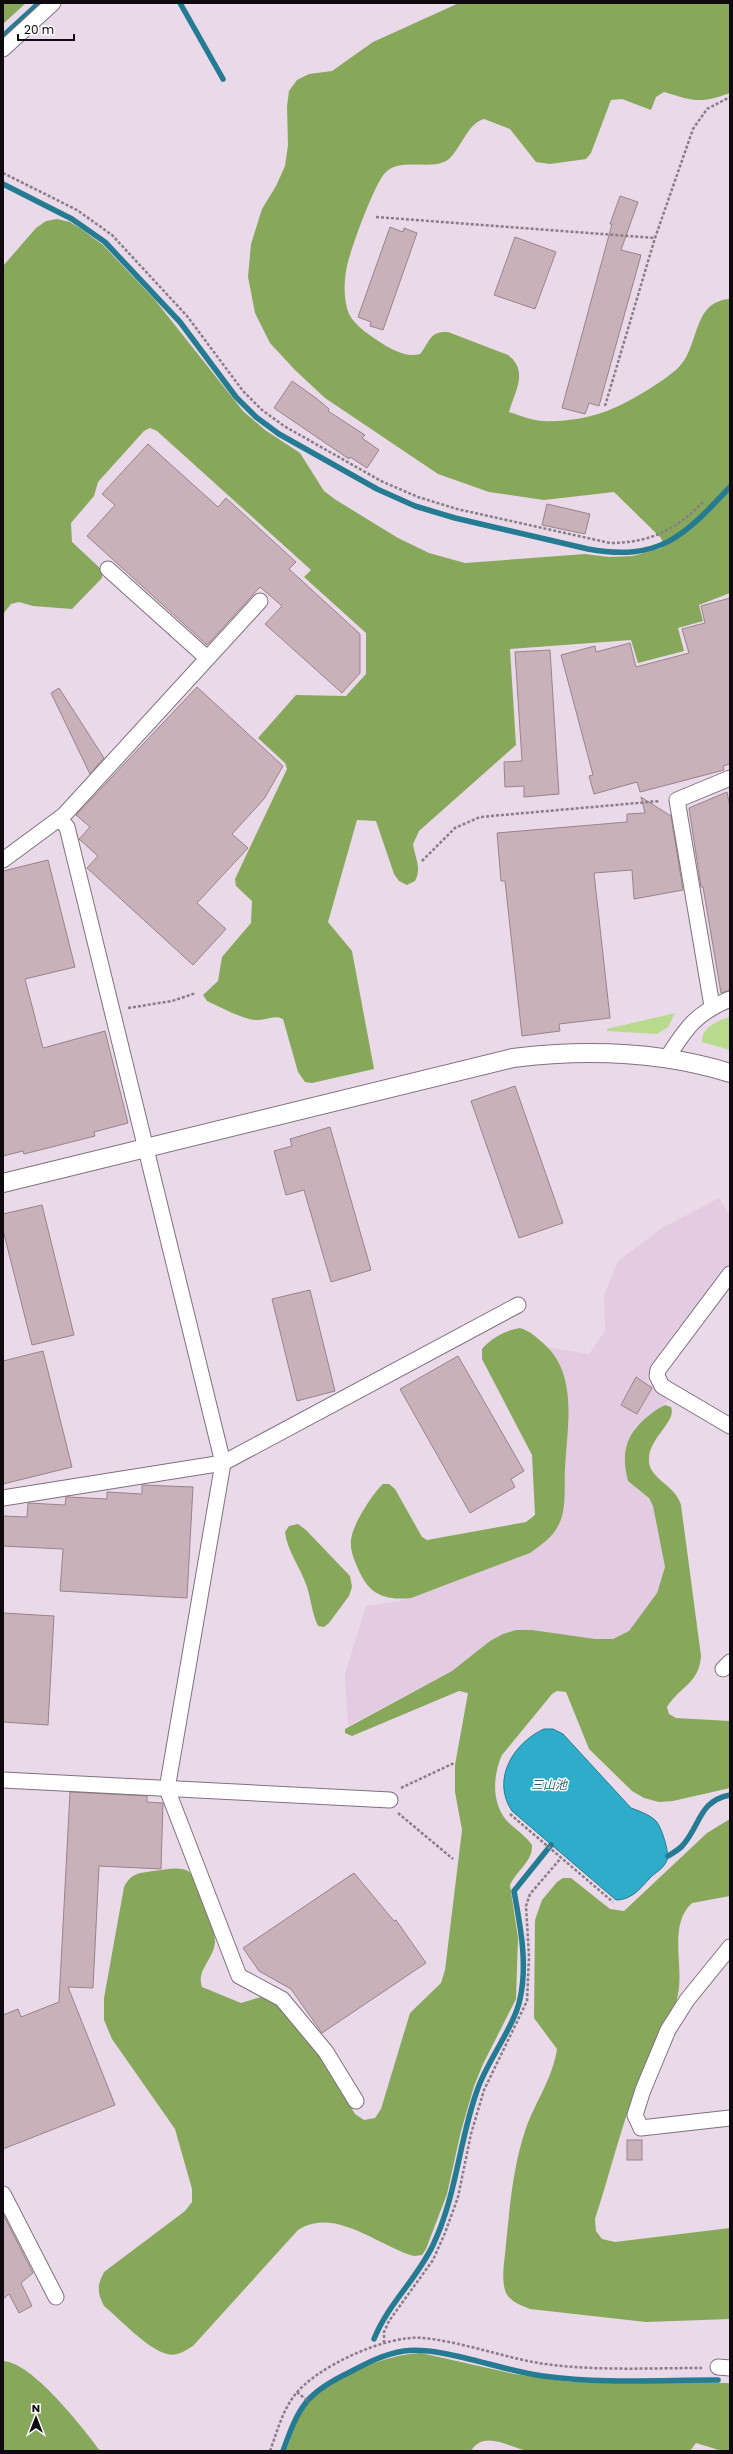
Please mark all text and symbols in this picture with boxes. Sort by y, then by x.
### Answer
scale bar [18,16,74,42]
text: 20 m [24,21,54,38]
water label: 三山池 [531,1776,568,1793]
north arrow [16,2398,56,2438]
text: N [32,2400,40,2416]

